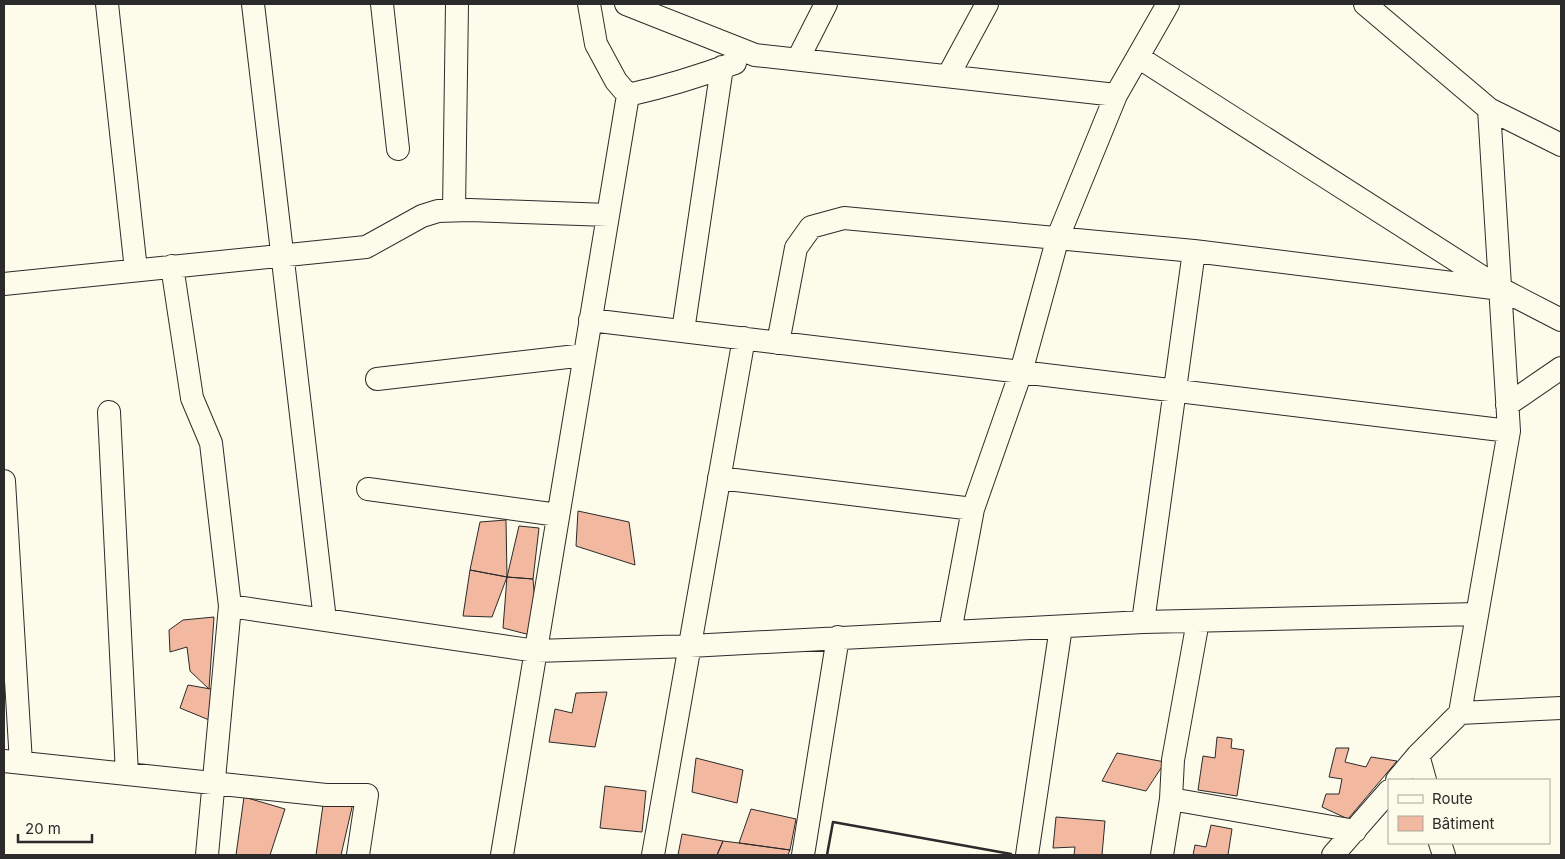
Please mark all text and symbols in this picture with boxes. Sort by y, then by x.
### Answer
legend [1388,779,1550,844]
text: Route [1432,789,1473,808]
scale bar [18,812,91,844]
text: Bâtiment [1432,814,1495,833]
text: 20 m [25,819,61,838]

